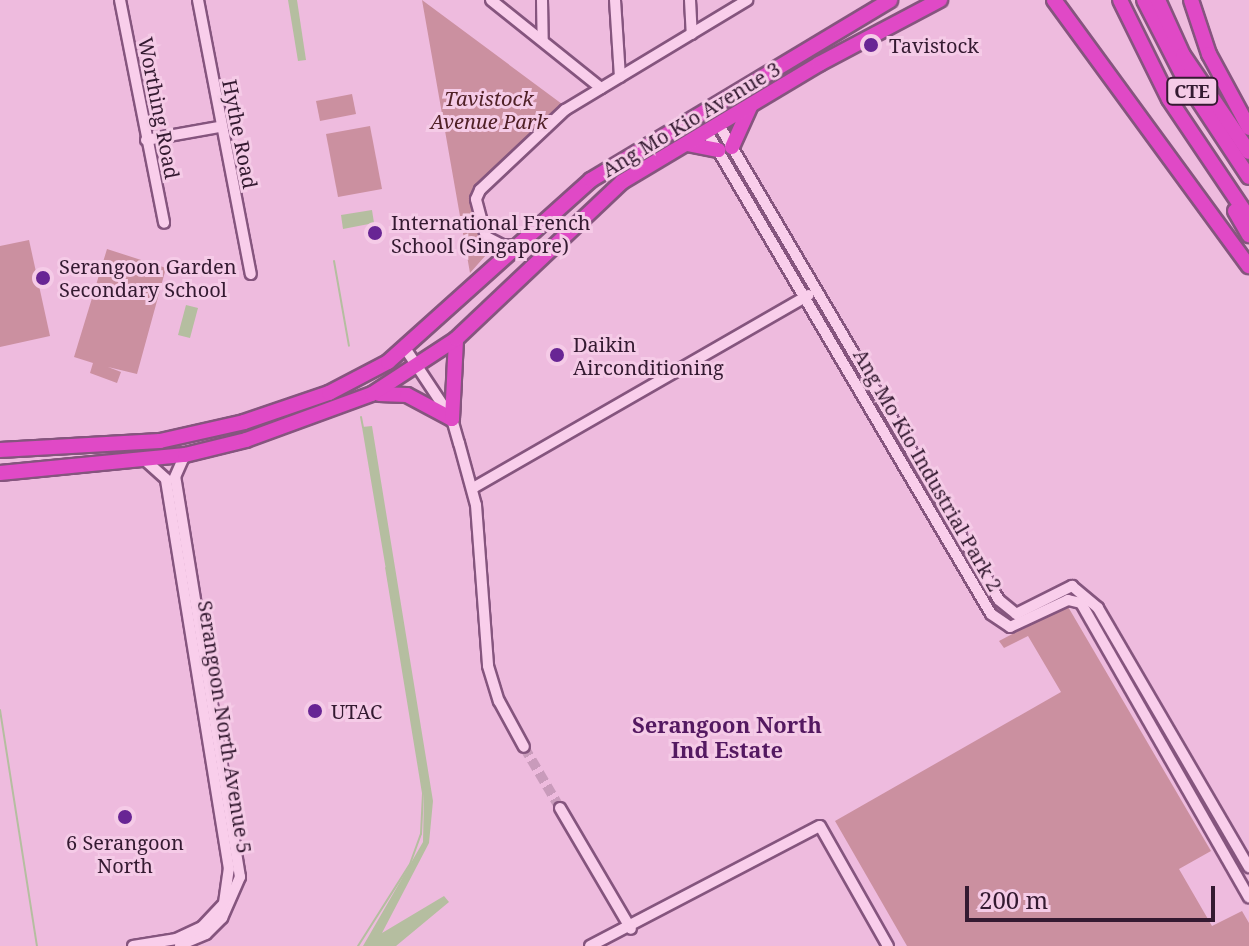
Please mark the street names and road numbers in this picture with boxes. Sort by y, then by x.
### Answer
street label: Worthing Road [133,35,185,181]
street label: Ang Mo Kio Avenue 3 [598,56,784,182]
street label: Hythe Road [218,77,262,191]
road number: CTE [1166,77,1218,105]
street label: Ang Mo Kio Industrial Park 2 [849,344,1007,596]
street label: Serangoon North Avenue 5 [193,599,257,855]

